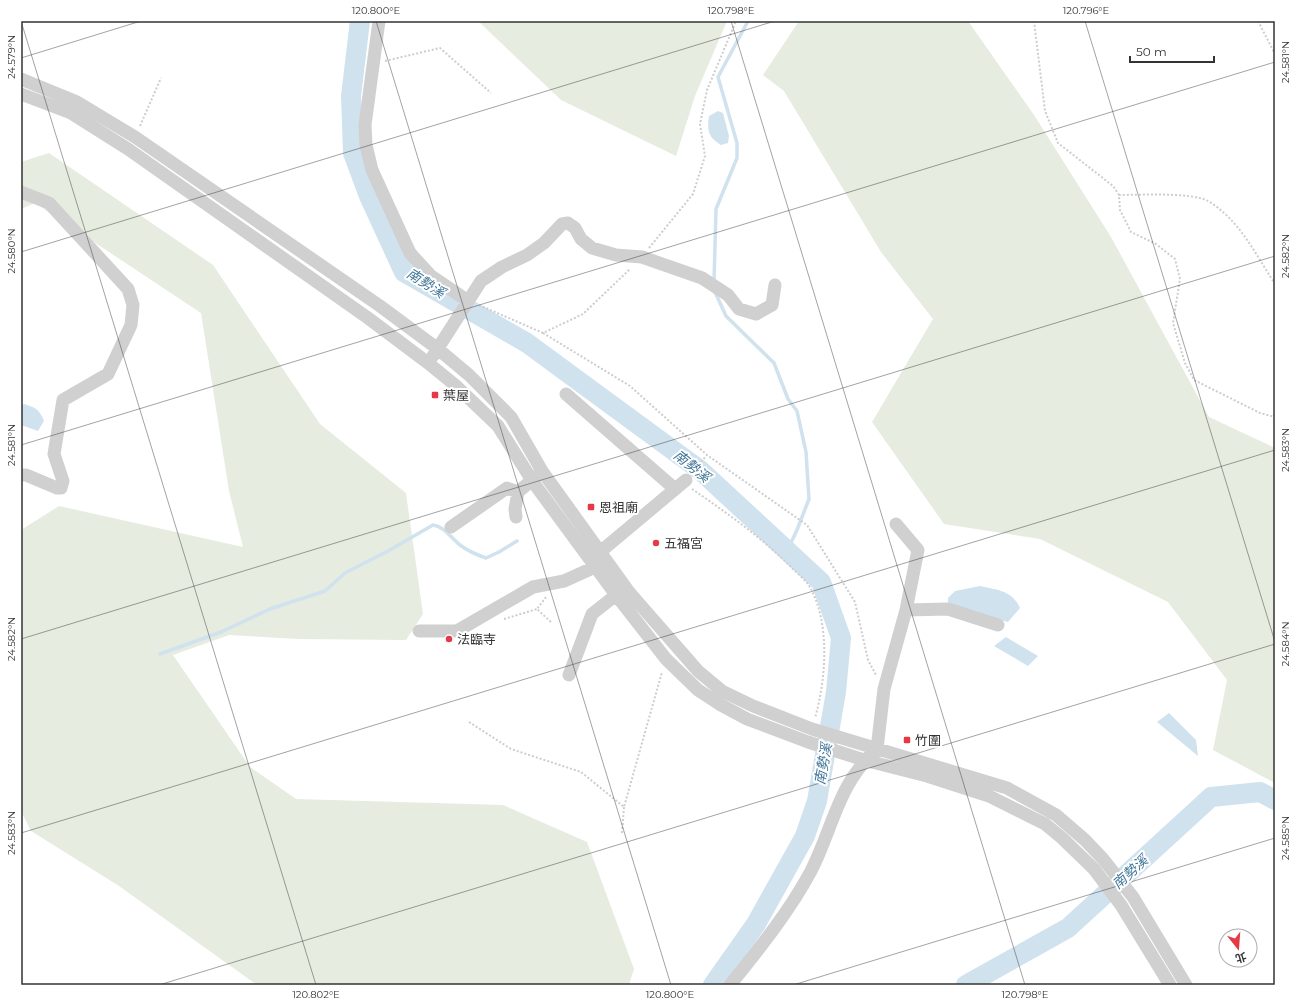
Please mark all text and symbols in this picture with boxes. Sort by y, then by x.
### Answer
text: 120.800°E [352,4,401,17]
text: 120.798°E [707,4,755,17]
text: 120.796°E [1063,4,1110,17]
text: 24.579°N [5,35,18,79]
scale bar [1130,38,1214,64]
text: 24.581°N [1279,41,1292,83]
text: 50 m [1136,44,1167,59]
text: 24.580°N [5,228,18,274]
text: 24.582°N [1279,234,1292,278]
water label: 南勢溪 [403,264,450,303]
place label: 葉屋 [443,387,469,403]
marker: 葉屋 [430,390,440,400]
text: 24.581°N [5,424,18,466]
text: 24.583°N [1279,428,1292,472]
water label: 南勢溪 [670,446,716,487]
place label: 恩祖廟 [599,499,638,515]
marker: 恩祖廟 [586,502,596,512]
place label: 五福宮 [664,535,703,551]
marker: 五福宮 [651,538,661,548]
text: 24.582°N [5,617,18,661]
text: 24.584°N [1279,621,1292,667]
place label: 法臨寺 [457,631,496,647]
marker: 法臨寺 [444,634,454,644]
place label: 竹圍 [915,732,941,748]
marker: 竹圍 [902,735,912,745]
water label: 南勢溪 [810,740,836,786]
text: 24.583°N [5,811,18,855]
text: 24.585°N [1279,816,1292,860]
water label: 南勢溪 [1108,850,1153,893]
north arrow [1218,928,1258,968]
text: 北 [1234,949,1248,966]
text: 120.802°E [292,988,340,1001]
text: 120.800°E [646,988,695,1001]
text: 120.798°E [1001,988,1049,1001]

